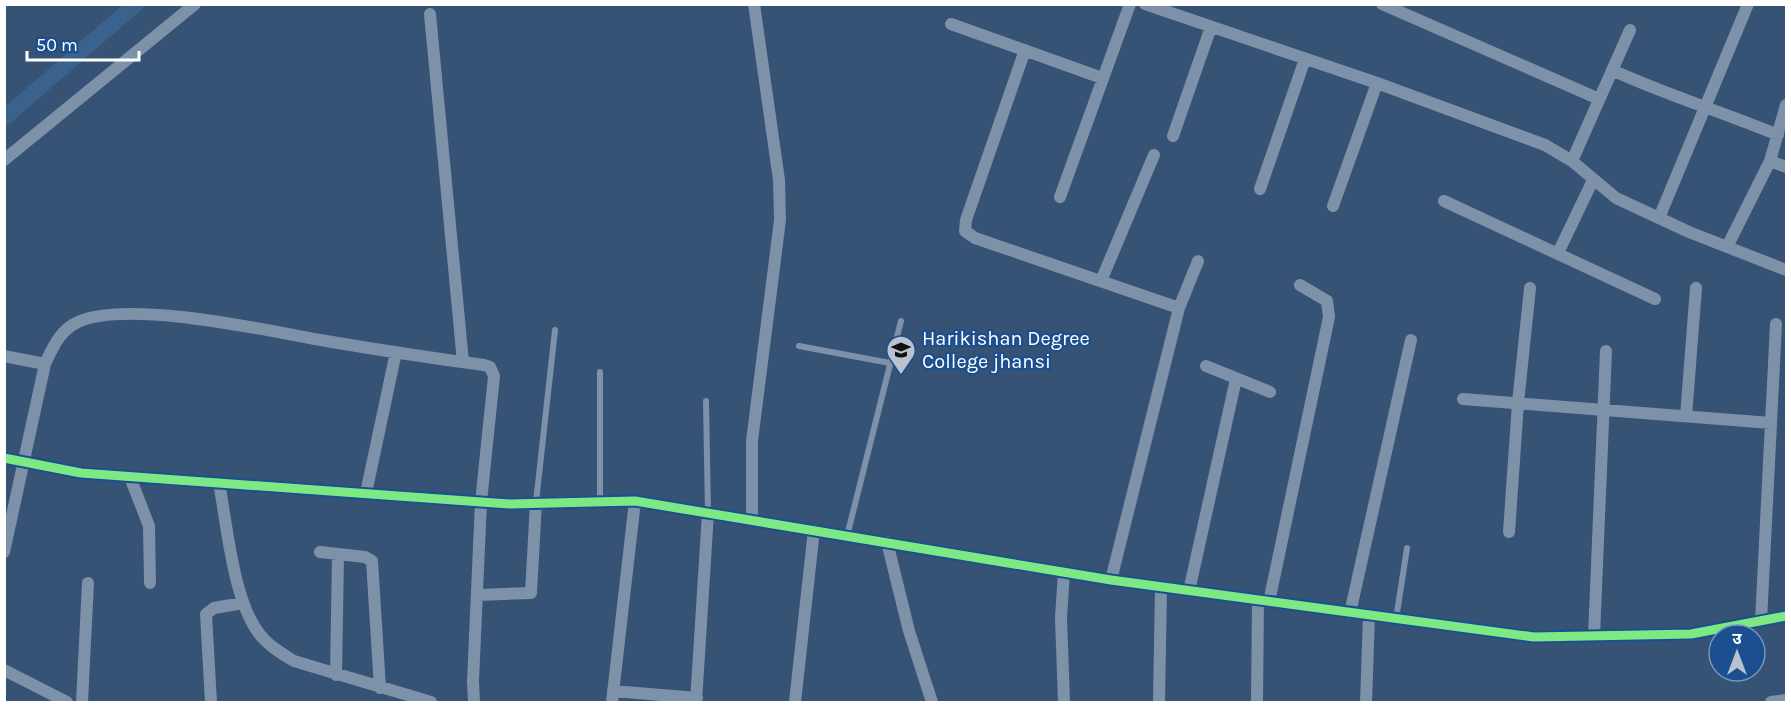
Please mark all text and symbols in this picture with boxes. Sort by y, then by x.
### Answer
scale bar [27,24,140,62]
text: 50 m [36,34,78,56]
place label: Harikishan Degree College jhansi [922,327,1090,373]
school or university icon: Harikishan Degree College jhansi [885,334,917,376]
north arrow [1707,623,1767,683]
text: उ [1732,629,1742,648]

